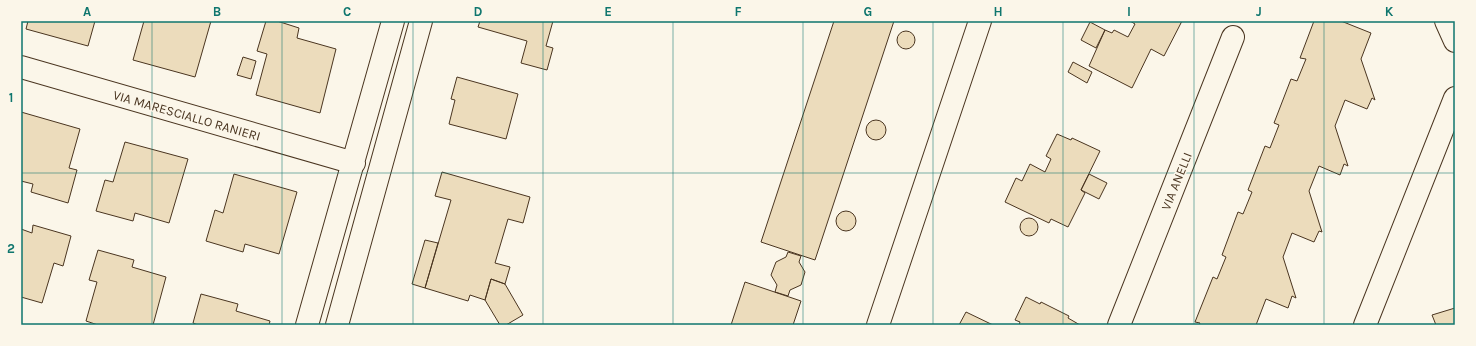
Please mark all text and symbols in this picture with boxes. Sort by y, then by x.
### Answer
text: A [83,4,91,19]
text: B [213,4,221,19]
text: C [343,4,351,19]
text: D [474,4,483,19]
text: E [604,4,612,19]
text: F [734,4,742,19]
text: G [864,4,872,19]
text: H [993,4,1003,19]
text: I [1127,4,1131,19]
text: J [1256,4,1262,19]
text: K [1385,4,1394,19]
street label: VIA MARESCIALLO RANIERI [111,87,262,144]
text: 1 [9,90,13,105]
street label: VIA ANELLI [1158,150,1195,212]
text: 2 [7,241,15,256]

